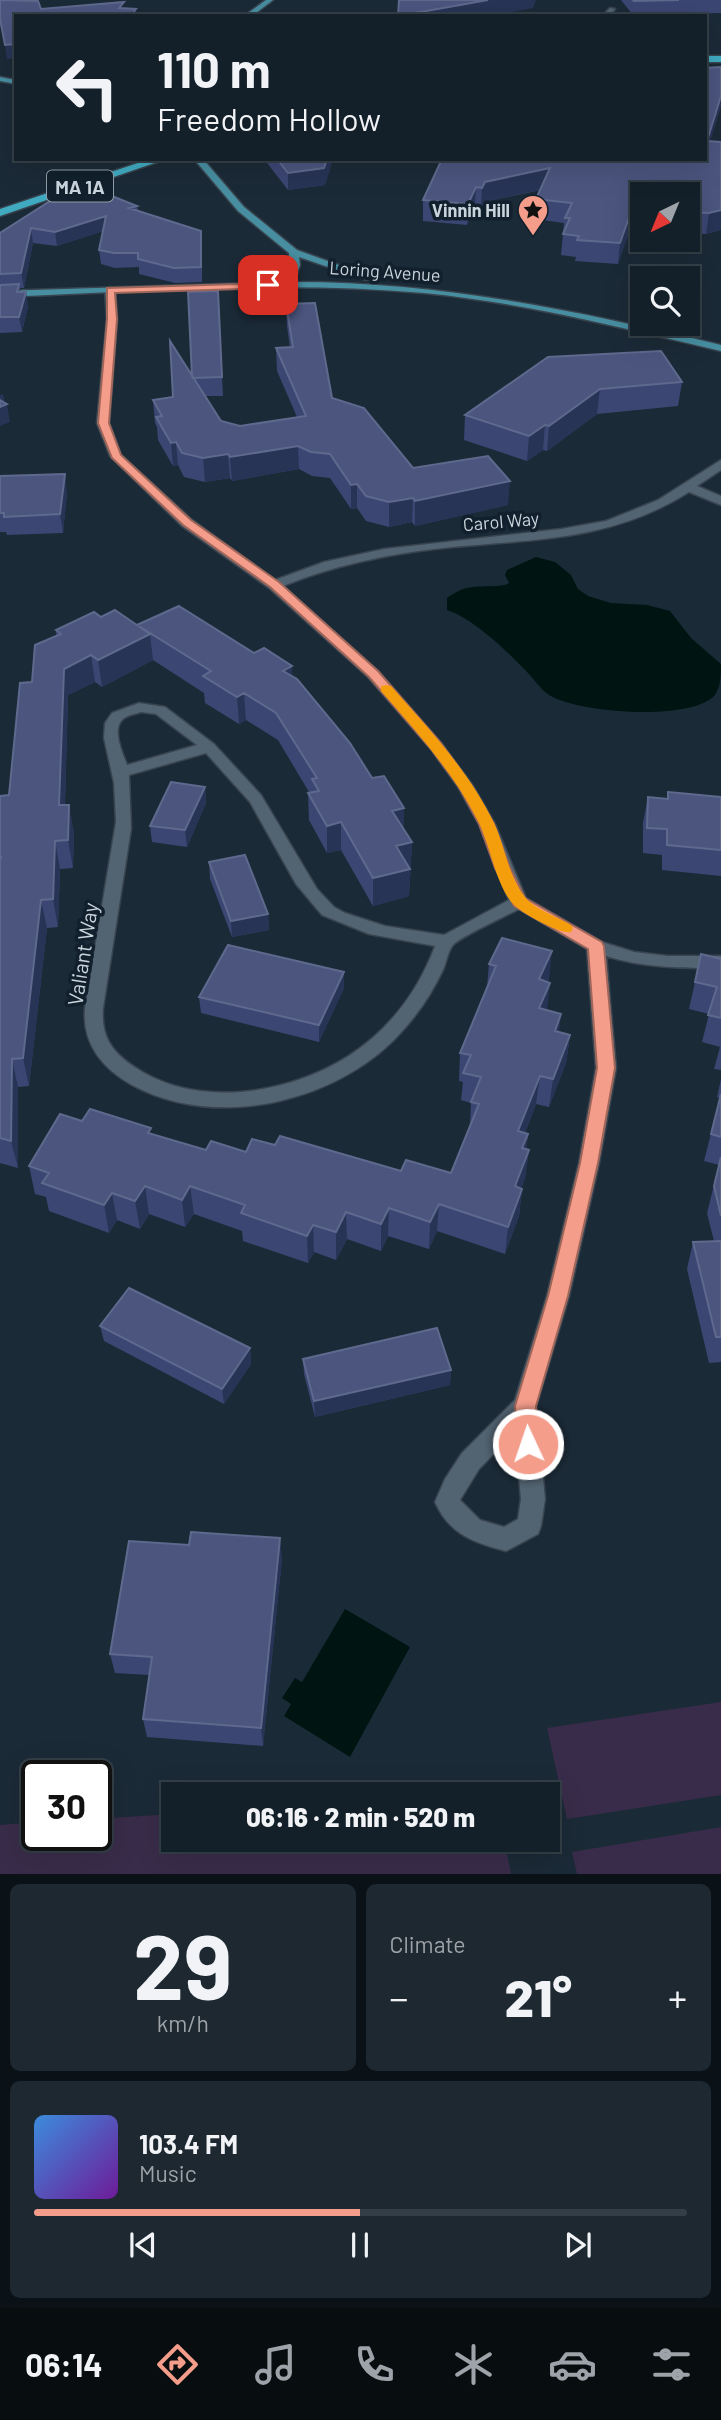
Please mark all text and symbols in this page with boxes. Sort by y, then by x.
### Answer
text: 110 m [157,39,271,98]
icon: left [42,42,133,133]
text: Freedom Hollow [157,99,381,137]
road number: MA 1A [47,170,113,202]
north arrow [630,182,700,252]
map controls [630,182,700,336]
place icon: Vinnin Hill [516,193,550,237]
place label: Vinnin Hill [432,199,510,221]
pin [238,255,298,315]
street label: Loring Avenue [329,256,441,286]
icon: arrive [249,266,287,304]
button: search [630,266,700,336]
street label: Carol Way [462,507,540,535]
street label: Valiant Way [62,900,103,1007]
position arrow [491,1407,565,1481]
speed limit sign: 30 [21,1760,112,1851]
text: 06:16 · 2 min · 520 m [246,1801,475,1832]
text: 29 [133,1909,232,2018]
text: Climate [390,1930,466,1958]
text: 21° [505,1965,572,2027]
text: − [390,1974,409,2020]
text: + [668,1974,687,2020]
text: km/h [157,2009,209,2037]
text: 103.4 FM [139,2128,238,2159]
text: Music [139,2159,197,2187]
icon: previous [124,2226,162,2264]
icon: pause [341,2226,379,2264]
icon: next [559,2226,597,2264]
icon: directions [153,2340,202,2389]
icon: music [251,2340,300,2389]
icon: phone [350,2340,399,2389]
icon: climate [449,2340,498,2389]
icon: car [548,2340,597,2389]
icon: filters [647,2340,696,2389]
text: 06:14 [25,2345,103,2383]

